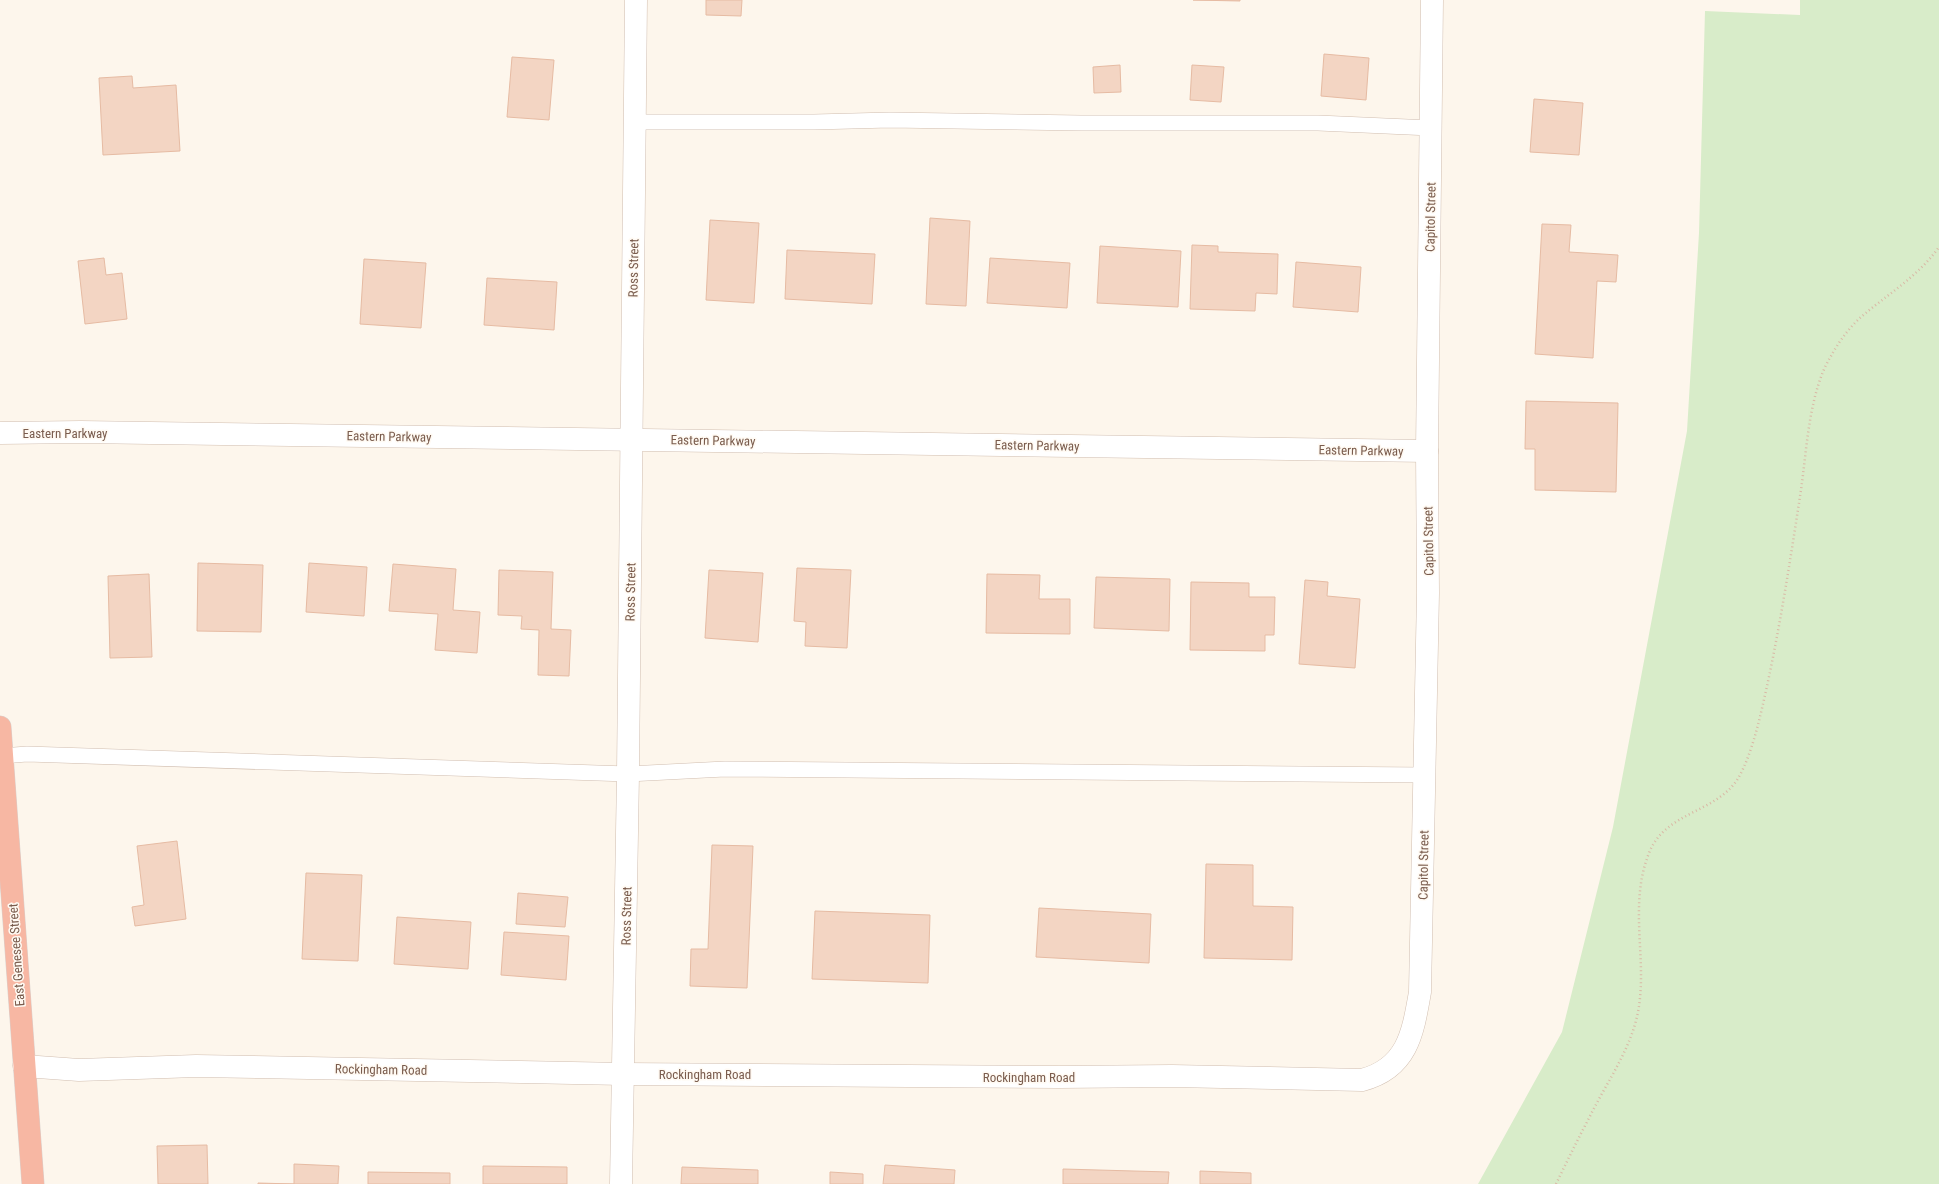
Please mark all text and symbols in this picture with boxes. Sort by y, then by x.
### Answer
street label: Capitol Street [1422,182,1439,252]
street label: Ross Street [625,238,642,298]
street label: Eastern Parkway [23,426,108,441]
street label: Eastern Parkway [346,428,432,445]
street label: Eastern Parkway [670,432,756,449]
street label: Eastern Parkway [994,437,1080,454]
street label: Eastern Parkway [1318,442,1404,459]
street label: Capitol Street [1420,506,1437,576]
street label: Ross Street [622,562,639,622]
street label: Capitol Street [1415,830,1432,900]
street label: Ross Street [618,886,635,946]
street label: East Genesee Street [5,903,28,1007]
street label: Rockingham Road [335,1061,427,1078]
street label: Rockingham Road [659,1067,751,1082]
street label: Rockingham Road [983,1070,1075,1085]

